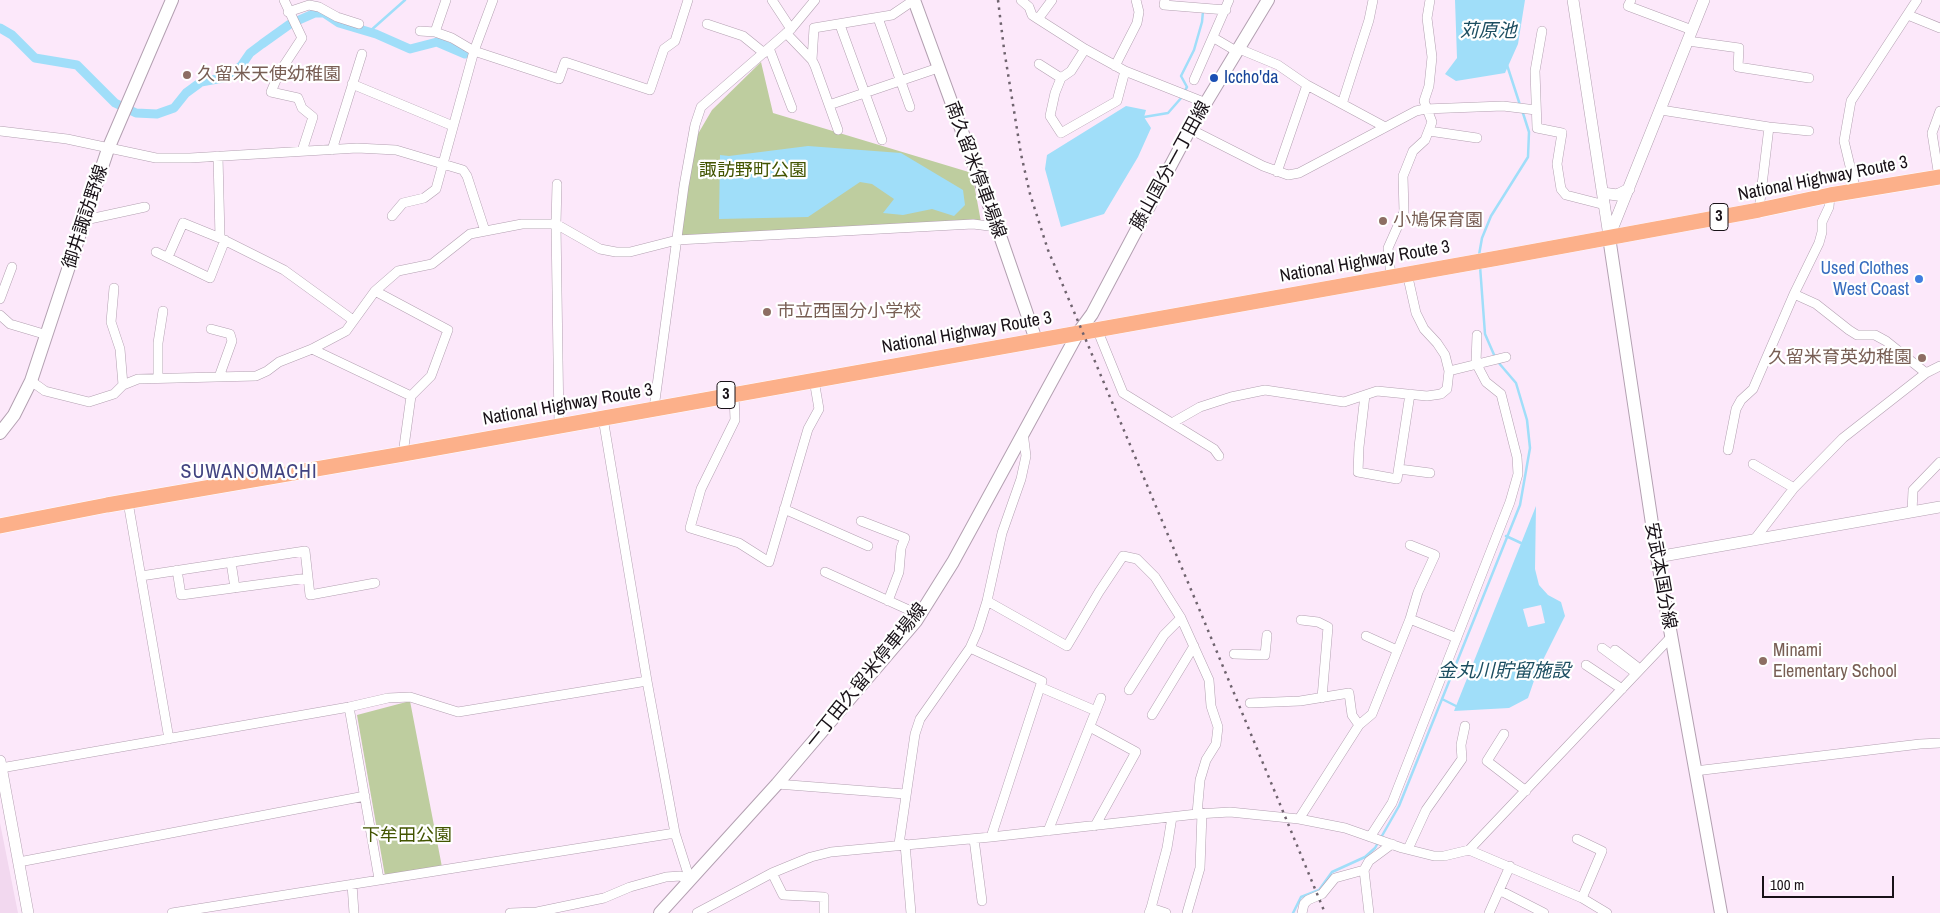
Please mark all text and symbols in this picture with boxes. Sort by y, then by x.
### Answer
water label: 苅原池 [1460,21,1516,43]
place label: 久留米天使幼稚園 [197,64,341,86]
place label: Iccho'da [1224,67,1279,89]
marker: 久留米天使幼稚園 [181,69,193,81]
marker: Iccho'da [1208,72,1220,84]
street label: 藤山国分一丁田線 [1127,98,1215,234]
street label: 南久留米停車場線 [940,99,1010,241]
street label: National Highway Route 3 [1736,152,1910,206]
park label: 諏訪野町公園 [699,160,807,182]
street label: 御井諏訪野線 [59,162,113,272]
road number: 3 [1710,203,1728,230]
place label: 小鳩保育園 [1393,210,1483,232]
marker: 小鳩保育園 [1377,215,1389,227]
street label: National Highway Route 3 [1278,236,1452,288]
place label: Used Clothes West Coast [1820,258,1909,300]
marker: Used Clothes West Coast [1913,273,1925,285]
place label: 市立西国分小学校 [777,301,921,323]
marker: 市立西国分小学校 [761,306,773,318]
street label: National Highway Route 3 [880,307,1054,359]
place label: 久留米育英幼稚園 [1768,347,1912,369]
marker: 久留米育英幼稚園 [1916,352,1928,364]
street label: National Highway Route 3 [481,379,655,431]
road number: 3 [717,382,735,408]
district label: SUWANOMACHI [179,461,319,485]
street label: 安武本国分線 [1640,521,1680,631]
street label: 一丁田久留米停車場線 [802,599,932,753]
place label: Minami Elementary School [1773,640,1897,682]
marker: Minami Elementary School [1757,655,1769,667]
water label: 金丸川貯留施設 [1438,661,1570,683]
park label: 下牟田公園 [362,825,452,847]
scale bar [1765,866,1898,898]
text: 100 m [1770,874,1804,895]

